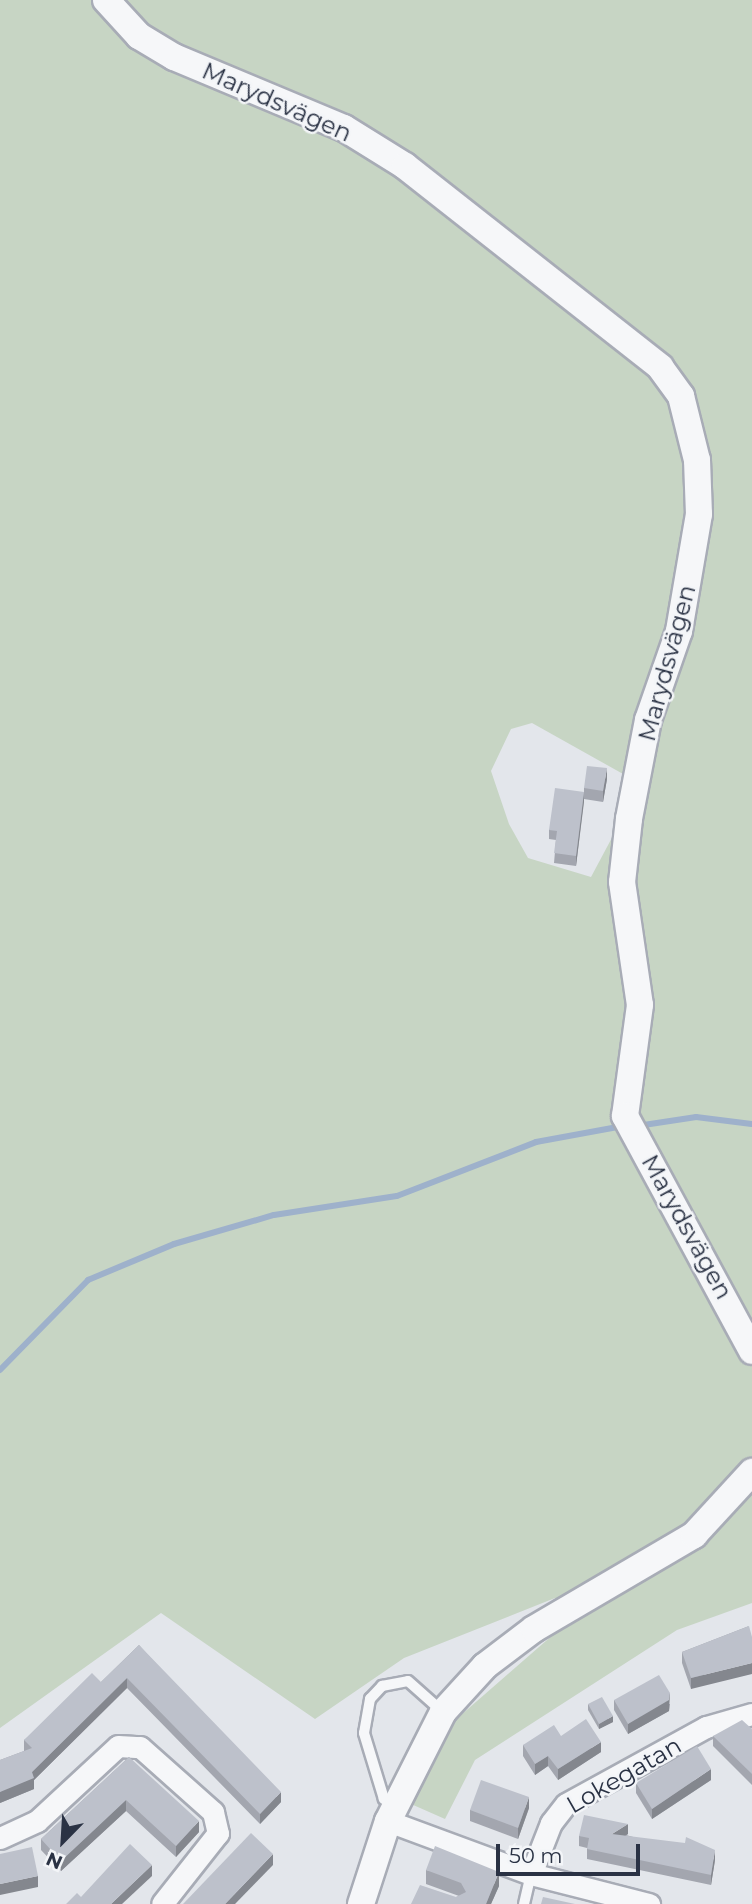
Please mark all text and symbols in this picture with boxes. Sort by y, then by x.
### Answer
street label: Marydsvägen [198,56,356,148]
street label: Marydsvägen [632,582,702,744]
street label: Marydsvägen [635,1150,739,1304]
street label: Lokegatan [562,1731,686,1819]
north arrow [28,1806,98,1876]
scale bar [500,1830,644,1874]
text: 50 m [509,1843,563,1868]
text: N [43,1847,66,1874]

